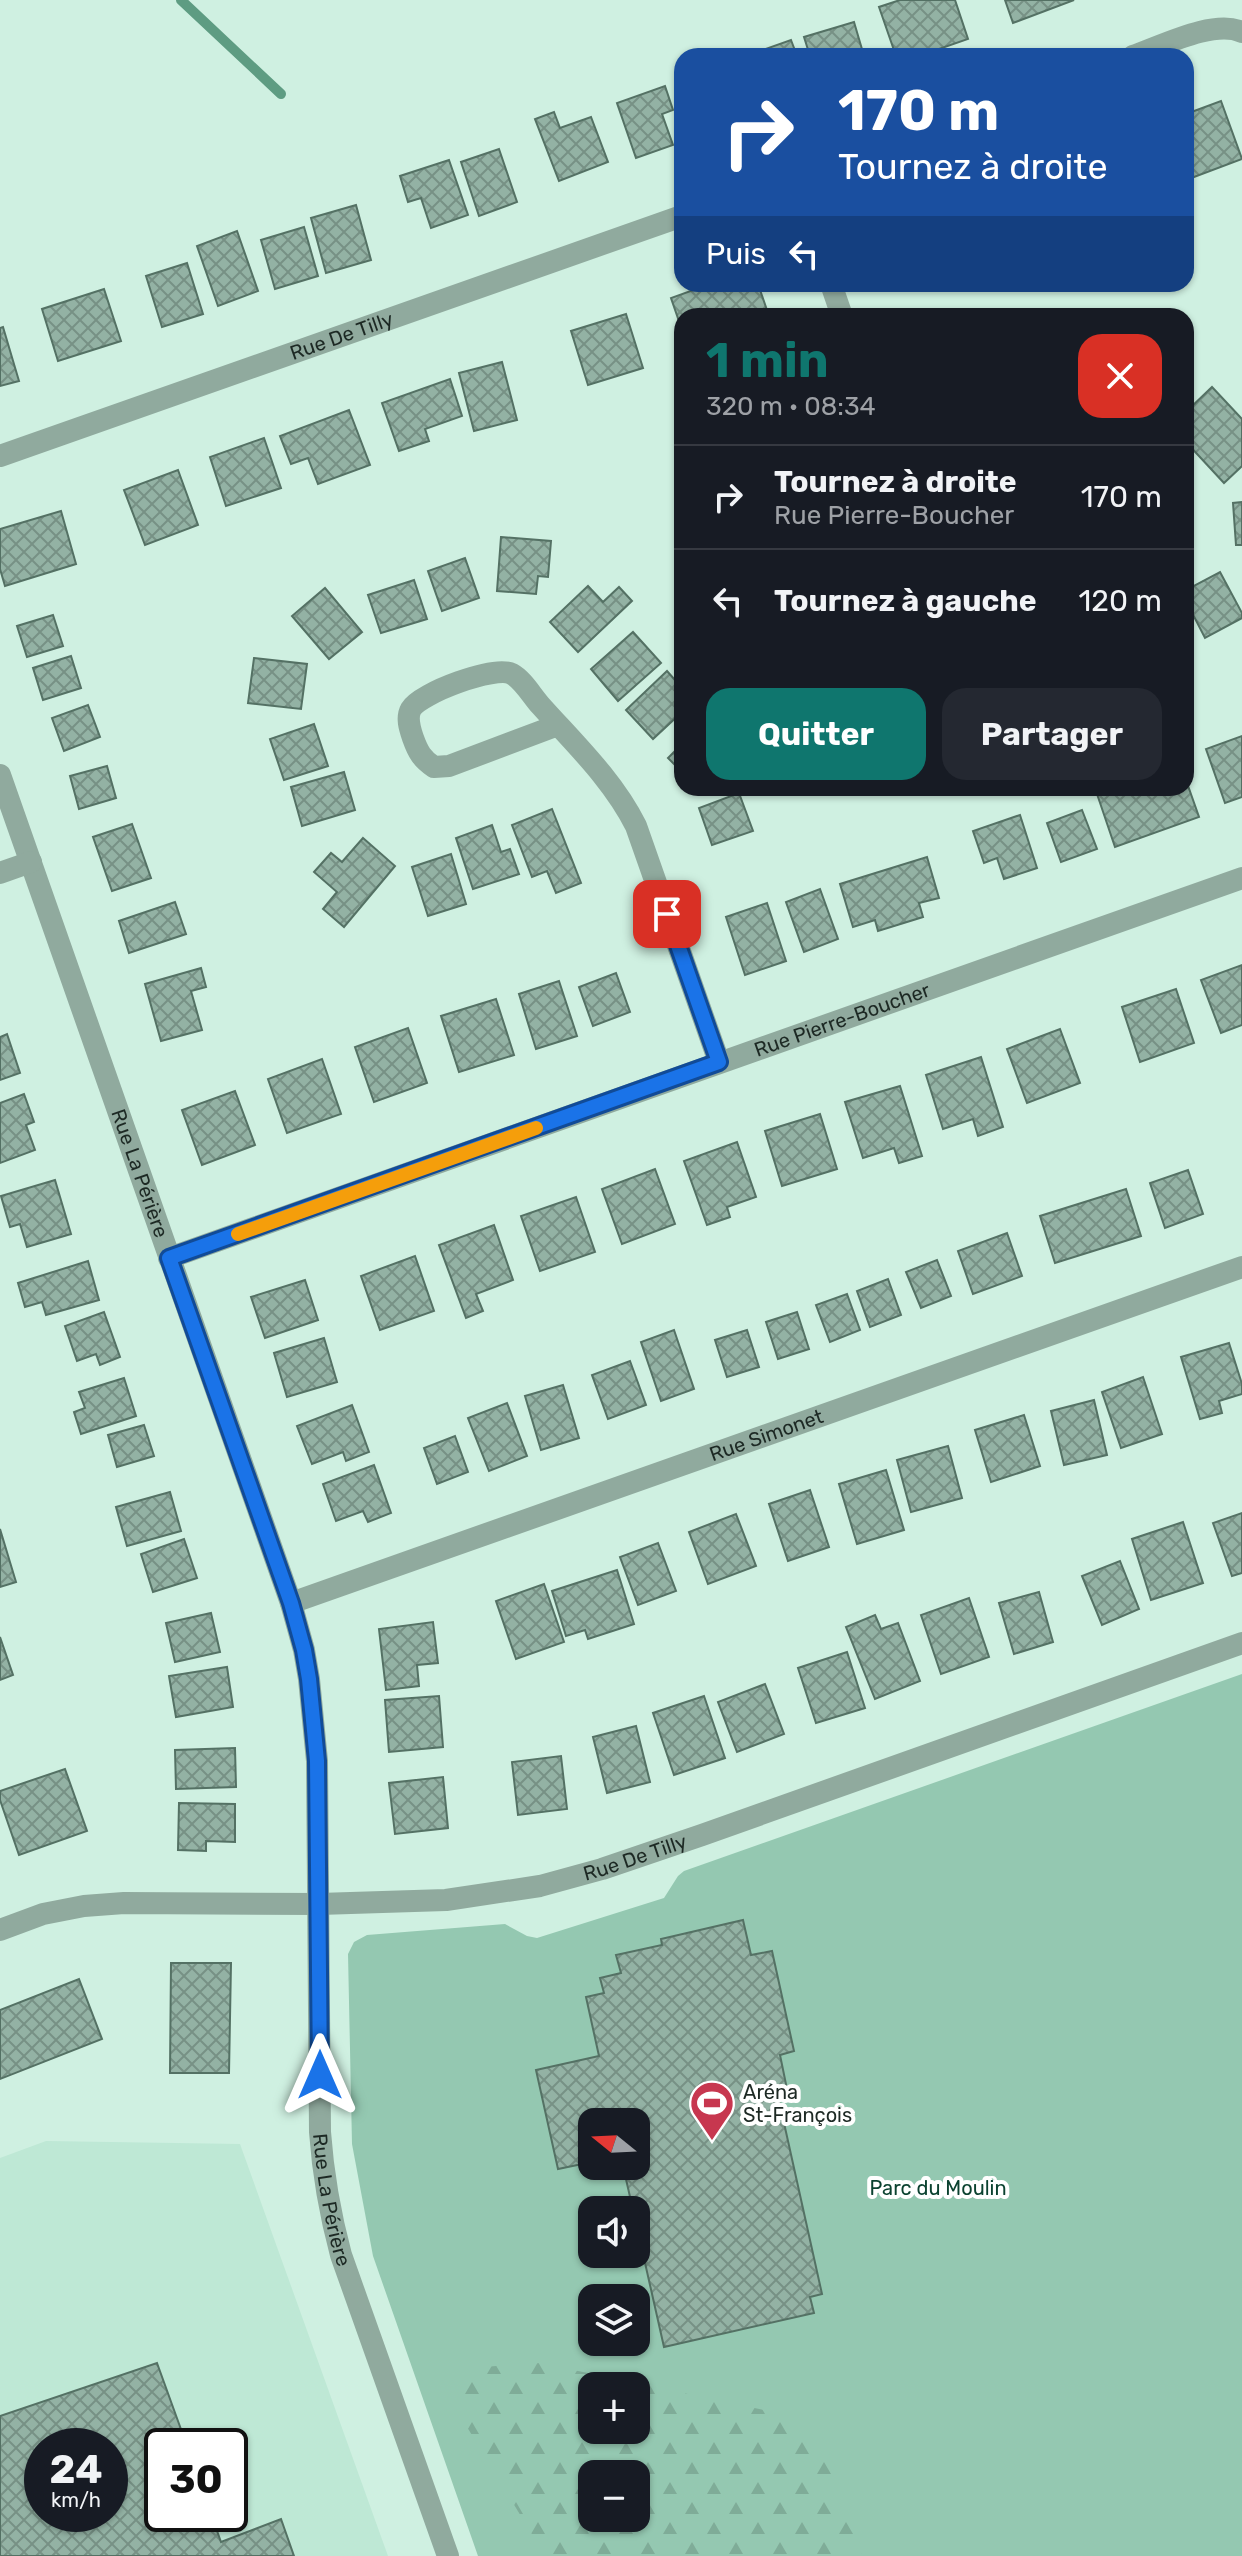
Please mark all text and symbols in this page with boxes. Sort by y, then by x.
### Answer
text: 170 m [838,78,999,144]
icon: right [706,80,810,184]
text: Tournez à droite [838,145,1108,188]
icon: left [782,232,826,276]
text: Puis [706,236,766,272]
street label: Rue De Tilly [287,307,396,365]
text: 1 min [706,332,829,389]
button: close [1078,334,1162,418]
text: 320 m · 08:34 [706,391,876,422]
text: Tournez à droite [774,464,1017,500]
icon: right [706,475,750,519]
text: 170 m [1081,479,1162,515]
text: Rue Pierre-Boucher [774,500,1014,531]
icon: left [706,579,750,623]
text: Tournez à gauche [774,583,1037,619]
text: 120 m [1078,583,1162,619]
button: Quitter [706,688,926,780]
button: Partager [942,688,1162,780]
pin [633,880,701,948]
icon: arrive [645,892,689,936]
street label: Rue Pierre-Boucher [751,977,934,1062]
street label: Rue La Périère [106,1106,174,1241]
street label: Rue Simonet [706,1404,826,1466]
street label: Rue De Tilly [580,1829,690,1886]
position arrow [278,2033,362,2117]
sports icon: Aréna St-François [688,2079,736,2142]
place label: Aréna St-François [743,2080,852,2127]
north arrow [578,2108,650,2180]
map controls [578,2108,650,2532]
street label: Rue La Périère [308,2132,356,2270]
park label: Parc du Moulin [869,2176,1007,2200]
button: sound [578,2196,650,2268]
button: layers [578,2284,650,2356]
button: + [578,2372,650,2444]
speed limit sign: 30 [144,2428,248,2532]
text: 24 [49,2446,103,2493]
button: − [578,2460,650,2532]
text: km/h [51,2488,101,2512]

